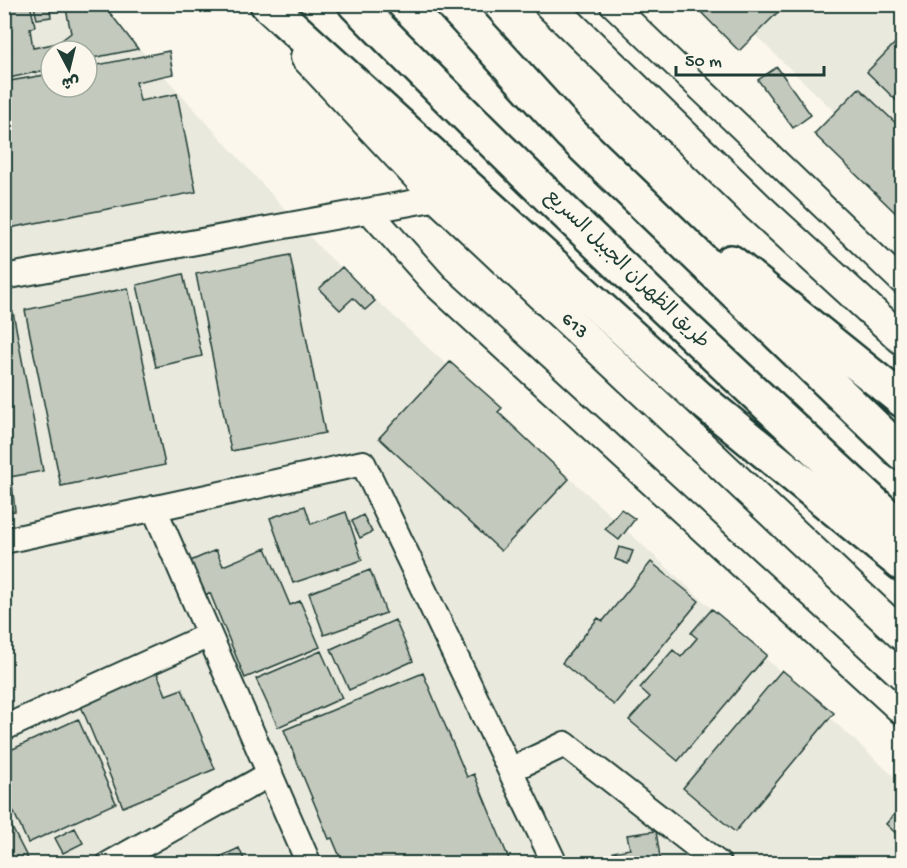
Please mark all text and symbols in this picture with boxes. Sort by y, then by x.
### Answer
north arrow [39,39,99,99]
scale bar [676,39,824,77]
text: 50 m [685,52,722,73]
text: ش [61,70,80,91]
street label: طريق الظهران الجبيل السريع [539,185,714,355]
street label: 613 [556,308,592,344]

